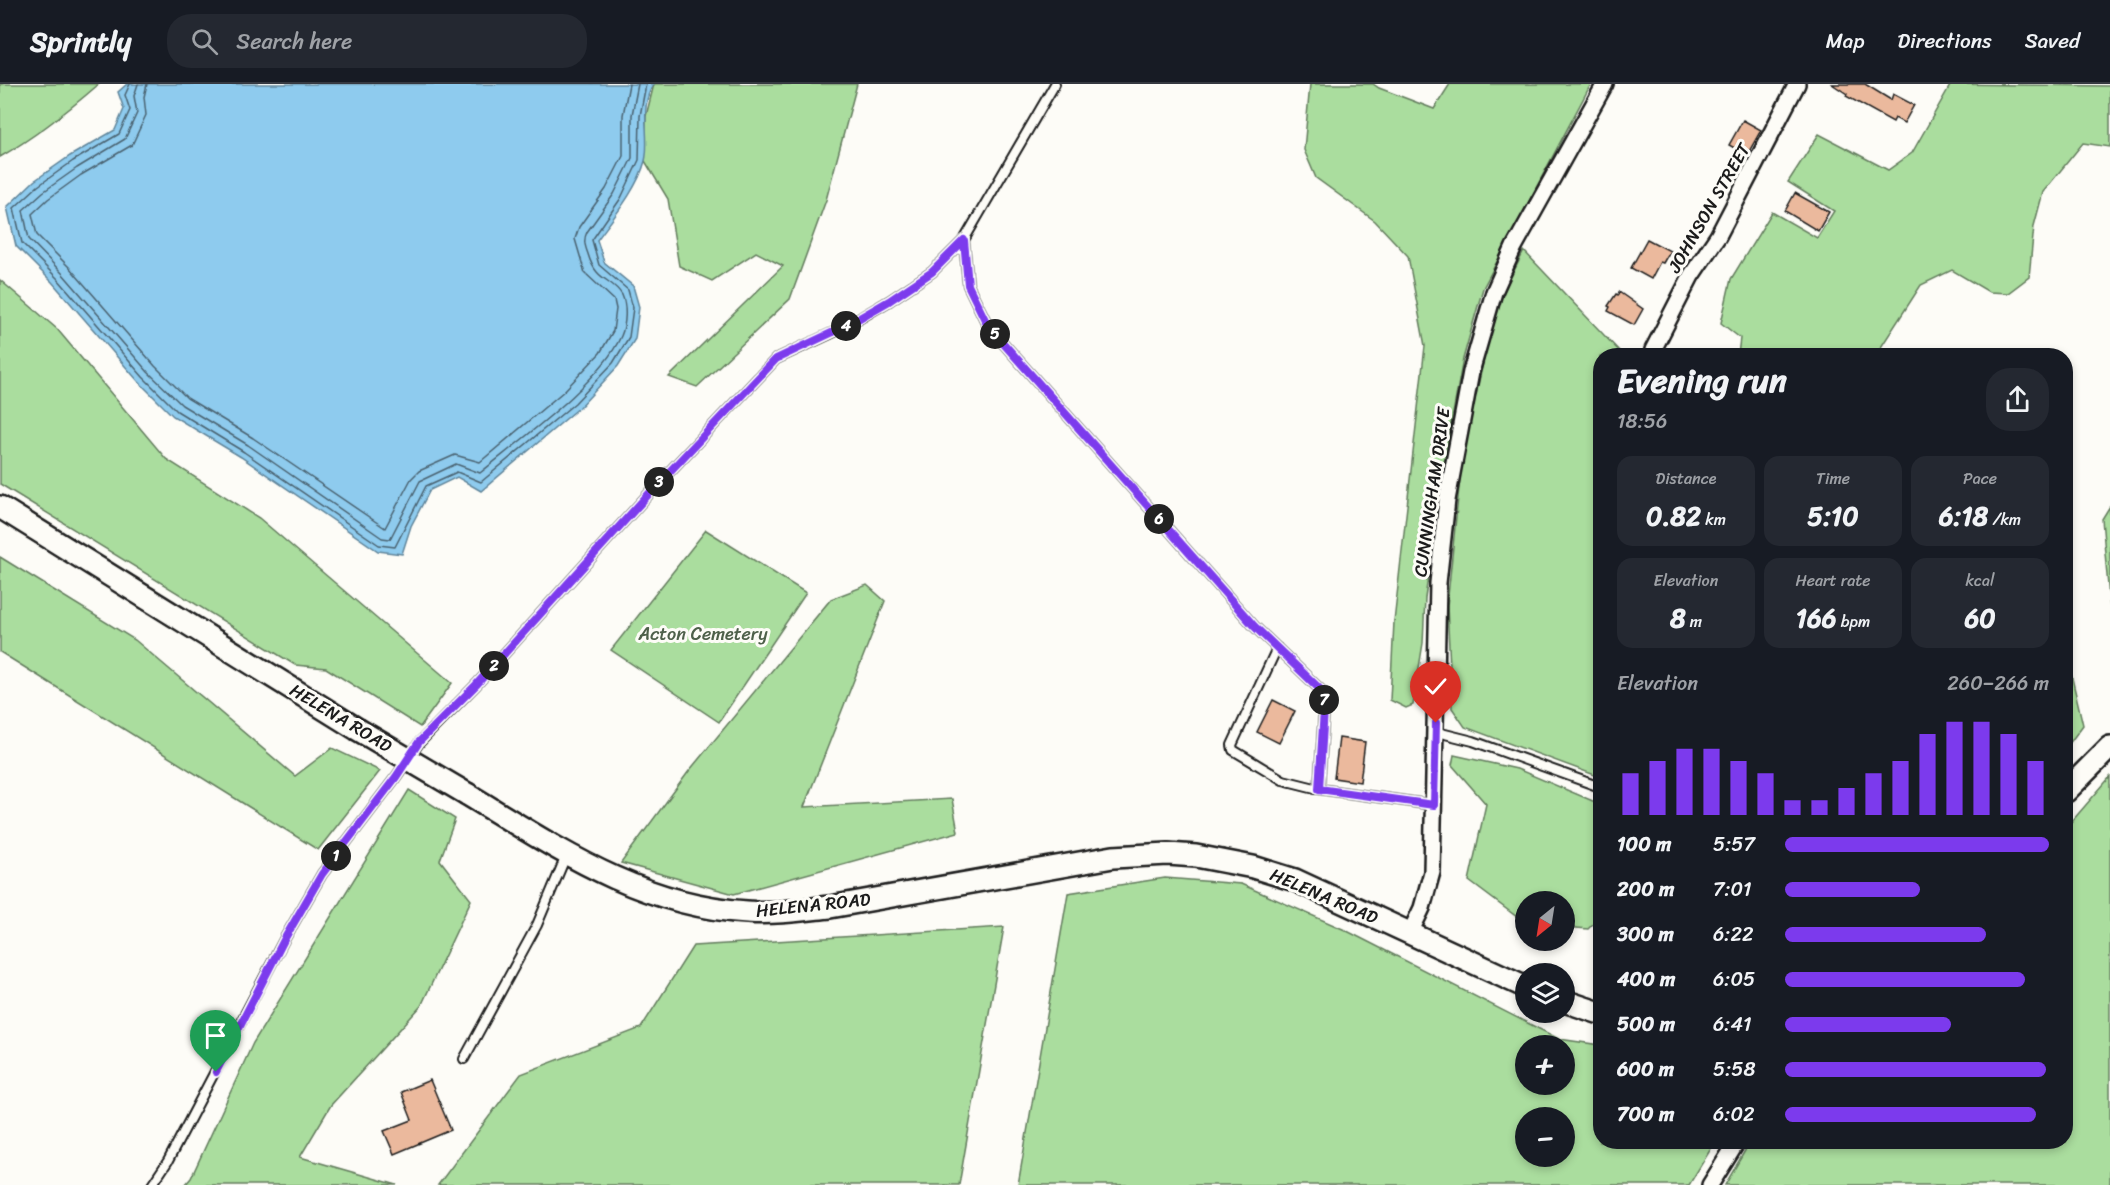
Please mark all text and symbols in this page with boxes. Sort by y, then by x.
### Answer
search box [167,14,587,68]
text: Sprintly [30,17,131,66]
text: Search here [236,22,352,61]
text: Map [1826,22,1864,60]
text: Directions [1897,22,1992,60]
text: Saved [2025,22,2080,60]
icon: search [188,25,221,58]
street label: JOHNSON STREET [1658,136,1760,280]
pin: 4 [831,311,861,341]
text: 4 [841,311,851,340]
pin: 5 [980,319,1010,349]
text: 5 [990,319,1000,348]
text: Evening run [1617,352,1787,410]
button: share [1986,368,2049,431]
street label: CUNNINGHAM DRIVE [1404,404,1460,579]
text: 18:56 [1617,404,1667,439]
text: Distance [1656,464,1716,493]
text: Time [1816,464,1850,493]
text: Pace [1963,464,1997,493]
pin: 3 [644,467,674,497]
text: 3 [655,467,663,496]
text: 0.82 [1646,493,1701,539]
text: 5:10 [1807,493,1859,539]
text: 6:18 [1939,493,1988,539]
pin: 6 [1144,504,1174,534]
text: 6 [1154,504,1164,533]
text: km [1701,505,1726,534]
text: /km [1988,505,2021,534]
text: Elevation [1654,566,1718,595]
text: Heart rate [1795,566,1871,595]
text: kcal [1965,566,1995,595]
text: 8 [1670,595,1686,641]
text: 166 [1796,595,1837,641]
text: 60 [1964,595,1996,641]
text: m [1686,607,1702,636]
text: bpm [1837,607,1870,636]
park label: Acton Cemetery [637,618,768,650]
pin: 2 [479,651,509,681]
text: 2 [489,651,499,680]
pin [1410,661,1461,723]
text: Elevation [1617,666,1698,701]
text: 260–266 m [1947,666,2049,701]
icon: check [1419,670,1452,703]
street label: HELENA ROAD [283,675,399,761]
pin: 7 [1309,685,1339,715]
text: 7 [1319,685,1329,714]
text: 100 m [1617,827,1671,862]
text: 5:57 [1713,827,1755,862]
pin: 1 [321,841,351,871]
text: 1 [333,841,339,870]
street label: HELENA ROAD [1265,859,1383,933]
text: 200 m [1617,872,1674,907]
text: 7:01 [1713,872,1752,907]
street label: HELENA ROAD [754,883,872,927]
north arrow [1515,891,1575,951]
map controls [1515,891,1575,1167]
text: 300 m [1617,917,1674,952]
text: 6:22 [1713,917,1753,952]
text: 400 m [1617,962,1675,997]
text: 6:05 [1713,962,1755,997]
button: layers [1515,963,1575,1023]
text: 500 m [1617,1007,1675,1042]
text: 6:41 [1713,1007,1751,1042]
pin [190,1010,241,1072]
icon: arrive [199,1019,232,1052]
button: + [1515,1035,1575,1095]
text: 600 m [1617,1052,1674,1087]
text: 5:58 [1713,1052,1756,1087]
text: 700 m [1617,1097,1674,1132]
text: 6:02 [1713,1097,1755,1132]
button: − [1515,1107,1575,1167]

